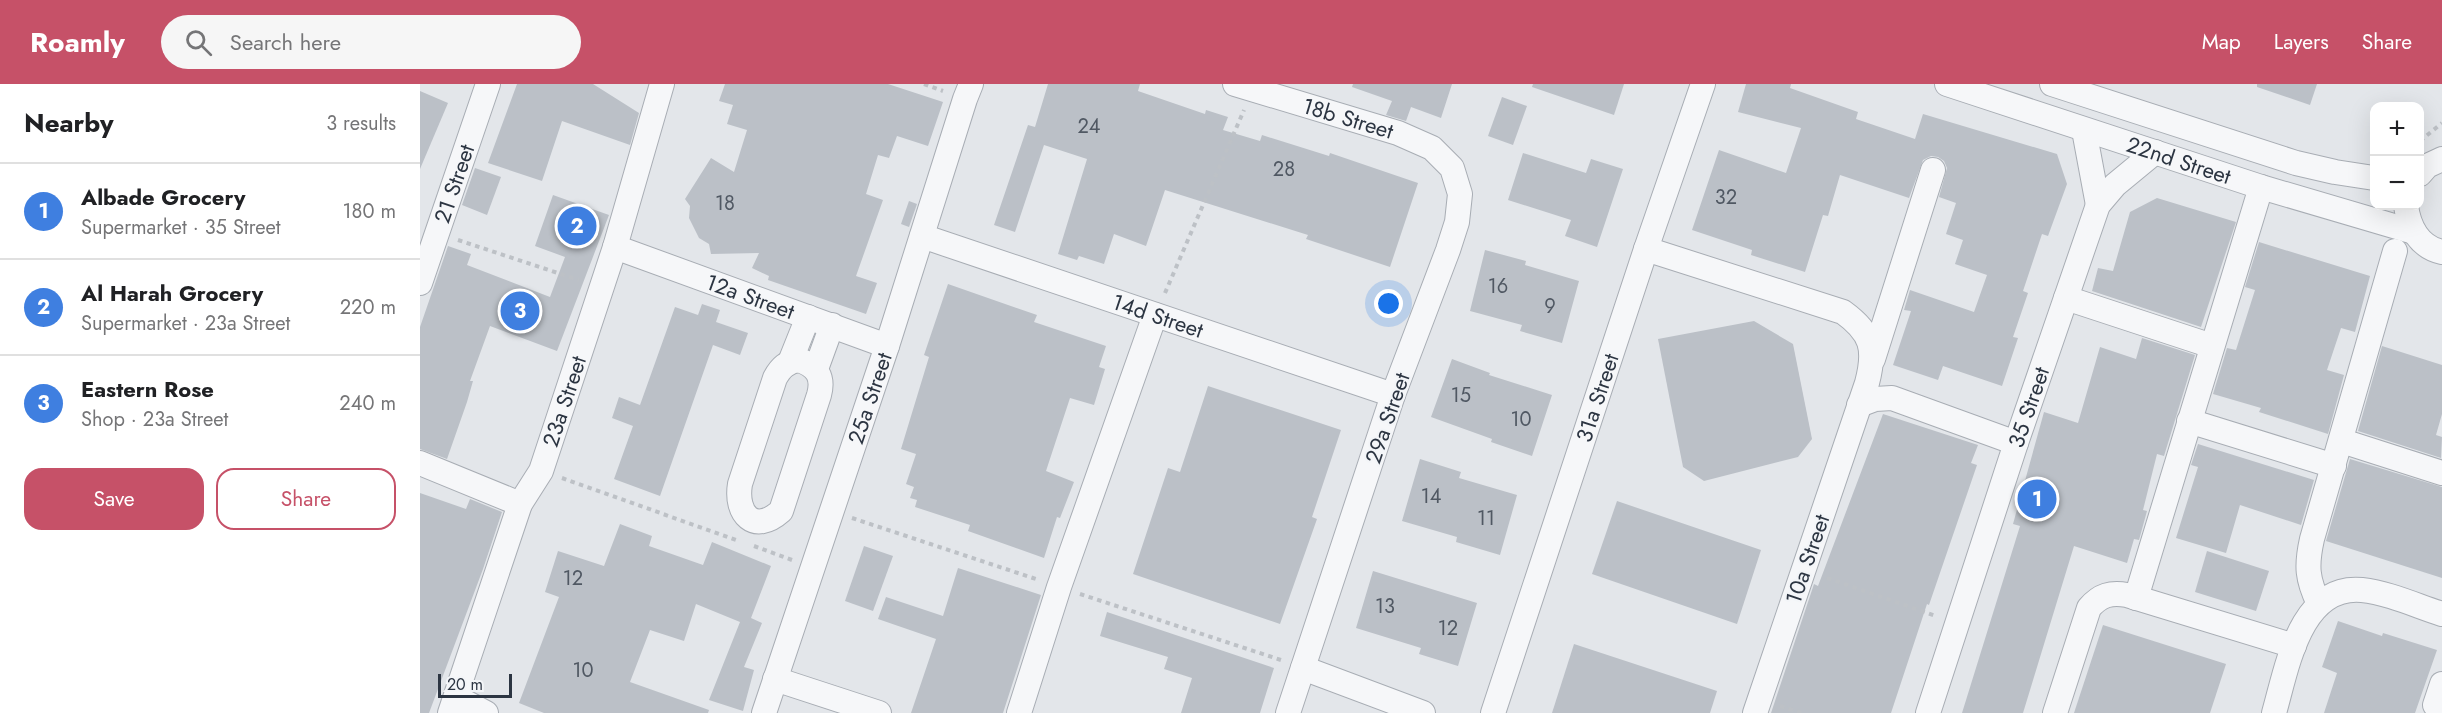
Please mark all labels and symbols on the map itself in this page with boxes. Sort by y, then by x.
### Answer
street label: 18b Street [1299,89,1398,147]
house number: 24 [1077,112,1101,141]
street label: 22nd Street [2122,128,2236,192]
street label: 21 Street [426,139,483,227]
house number: 28 [1273,155,1295,184]
house number: 32 [1715,183,1737,212]
house number: 18 [715,189,735,218]
pin: 2 [558,204,596,248]
street label: 12a Street [702,265,800,327]
house number: 16 [1488,272,1508,301]
street label: 14d Street [1108,285,1208,346]
pin: 3 [500,288,540,334]
your location [1374,289,1403,318]
house number: 9 [1544,292,1556,321]
street label: 25a Street [839,348,900,448]
street label: 31a Street [1567,348,1627,446]
street label: 23a Street [534,351,594,451]
street label: 35 Street [2000,362,2057,452]
street label: 29a Street [1357,368,1418,468]
house number: 15 [1451,381,1471,410]
house number: 10 [1511,405,1532,434]
pin: 1 [2018,476,2056,522]
house number: 14 [1421,482,1442,511]
house number: 11 [1477,504,1495,533]
street label: 10a Street [1777,509,1837,608]
house number: 12 [563,564,583,593]
house number: 13 [1375,592,1395,621]
house number: 12 [1438,614,1458,643]
house number: 10 [573,656,594,685]
scale bar [438,671,512,698]

